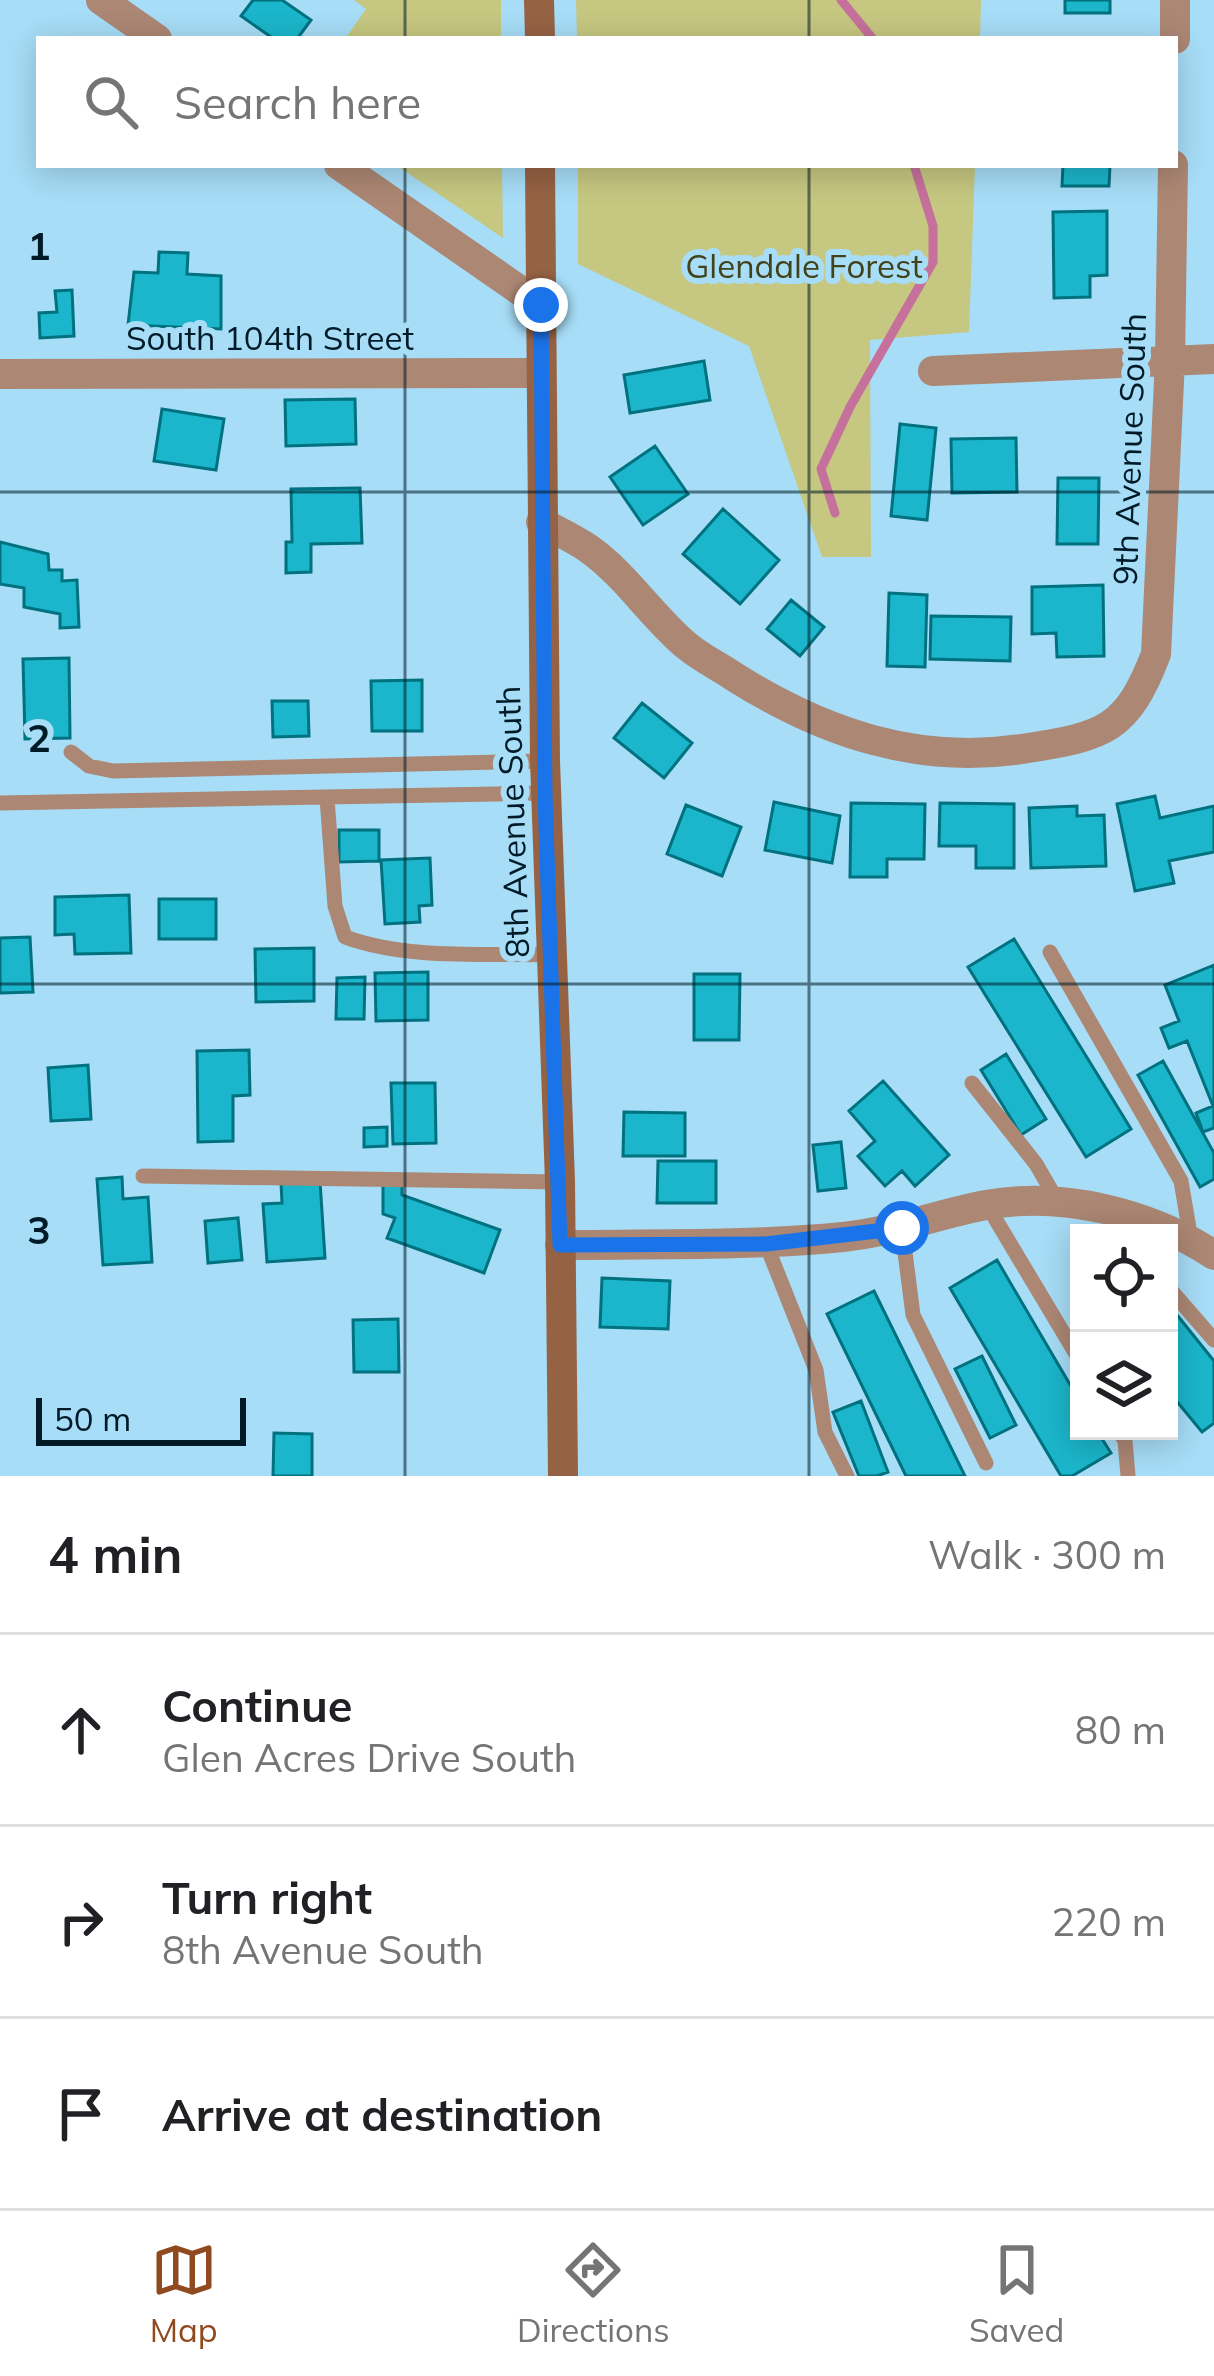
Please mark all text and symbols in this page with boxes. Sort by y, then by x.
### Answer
search box [36,36,1178,168]
icon: search [78,69,144,135]
text: Search here [174,74,421,130]
text: 1 [27,221,51,270]
park label: Glendale Forest [685,245,923,286]
route end [514,278,568,332]
street label: 9th Avenue South [1104,312,1154,586]
street label: South 104th Street [126,317,414,358]
street label: 8th Avenue South [487,685,537,959]
text: 2 [27,713,51,762]
route start [875,1201,929,1255]
text: 3 [27,1205,51,1254]
map controls [1070,1224,1178,1440]
button: locate [1070,1224,1178,1332]
button: layers [1070,1332,1178,1440]
scale bar [36,1392,246,1445]
text: 50 m [54,1398,131,1439]
text: 4 min [48,1522,183,1586]
text: Walk · 300 m [928,1530,1166,1579]
text: Continue [162,1677,352,1733]
icon: ahead [48,1697,114,1763]
text: 80 m [1075,1705,1166,1754]
text: Glen Acres Drive South [162,1733,576,1782]
text: Turn right [162,1869,372,1925]
icon: right [48,1889,114,1955]
text: 220 m [1051,1897,1166,1946]
text: 8th Avenue South [162,1925,484,1974]
icon: arrive [48,2081,114,2147]
text: Arrive at destination [162,2086,602,2142]
tab: Map [150,2237,218,2350]
tab: Directions [517,2237,670,2350]
tab: Saved [969,2237,1064,2350]

